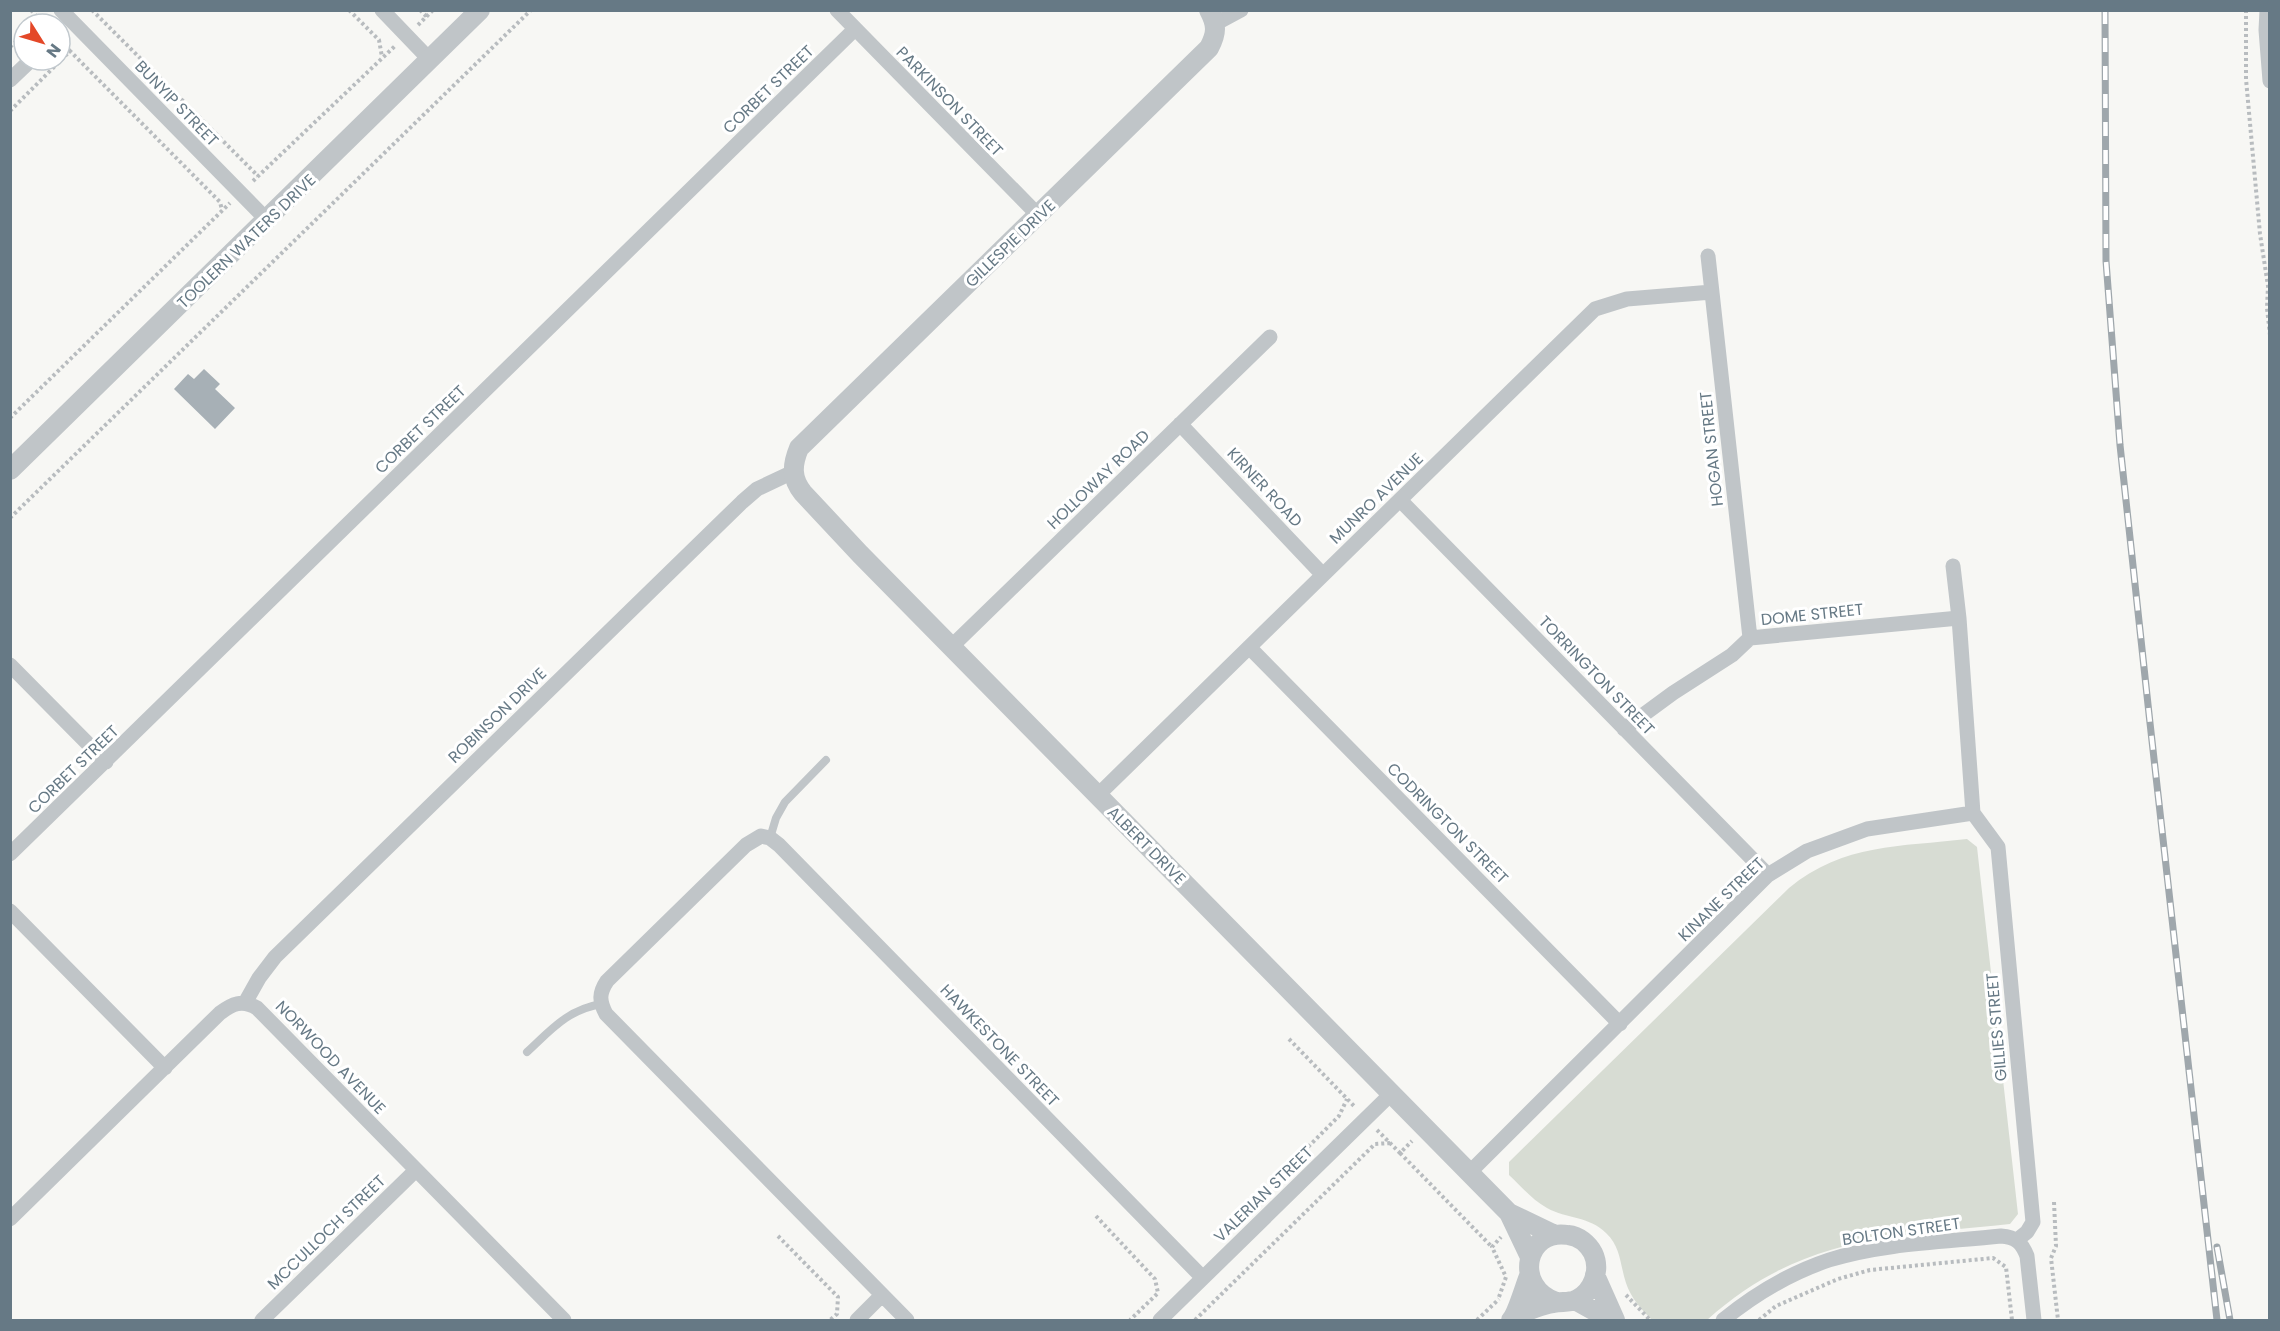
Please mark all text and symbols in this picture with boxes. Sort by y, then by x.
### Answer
north arrow [12,12,72,72]
text: N [41,39,66,62]
street label: CORBET STREET [718,40,819,139]
street label: PARKINSON STREET [891,41,1008,162]
street label: BUNYIP STREET [130,55,224,152]
street label: TOOLERN WATERS DRIVE [172,169,321,314]
street label: GILLESPIE DRIVE [960,194,1061,292]
street label: CORBET STREET [370,380,471,479]
street label: HOGAN STREET [1694,390,1729,507]
street label: HOLLOWAY ROAD [1042,424,1155,534]
street label: KIRNER ROAD [1222,443,1308,532]
street label: MUNRO AVENUE [1324,448,1428,549]
street label: DOME STREET [1760,598,1865,631]
street label: TORRINGTON STREET [1534,611,1660,740]
street label: ROBINSON DRIVE [443,662,552,768]
street label: CORBET STREET [23,720,124,819]
street label: CODRINGTON STREET [1382,758,1514,889]
street label: ALBERT DRIVE [1102,801,1191,890]
street label: KINANE STREET [1673,852,1770,947]
street label: GILLIES STREET [1980,971,2013,1082]
street label: HAWKESTONE STREET [935,979,1065,1112]
street label: NORWOOD AVENUE [270,995,391,1119]
street label: VALERIAN STREET [1209,1141,1318,1248]
street label: MCCULLOCH STREET [262,1170,391,1295]
street label: BOLTON STREET [1841,1212,1962,1251]

